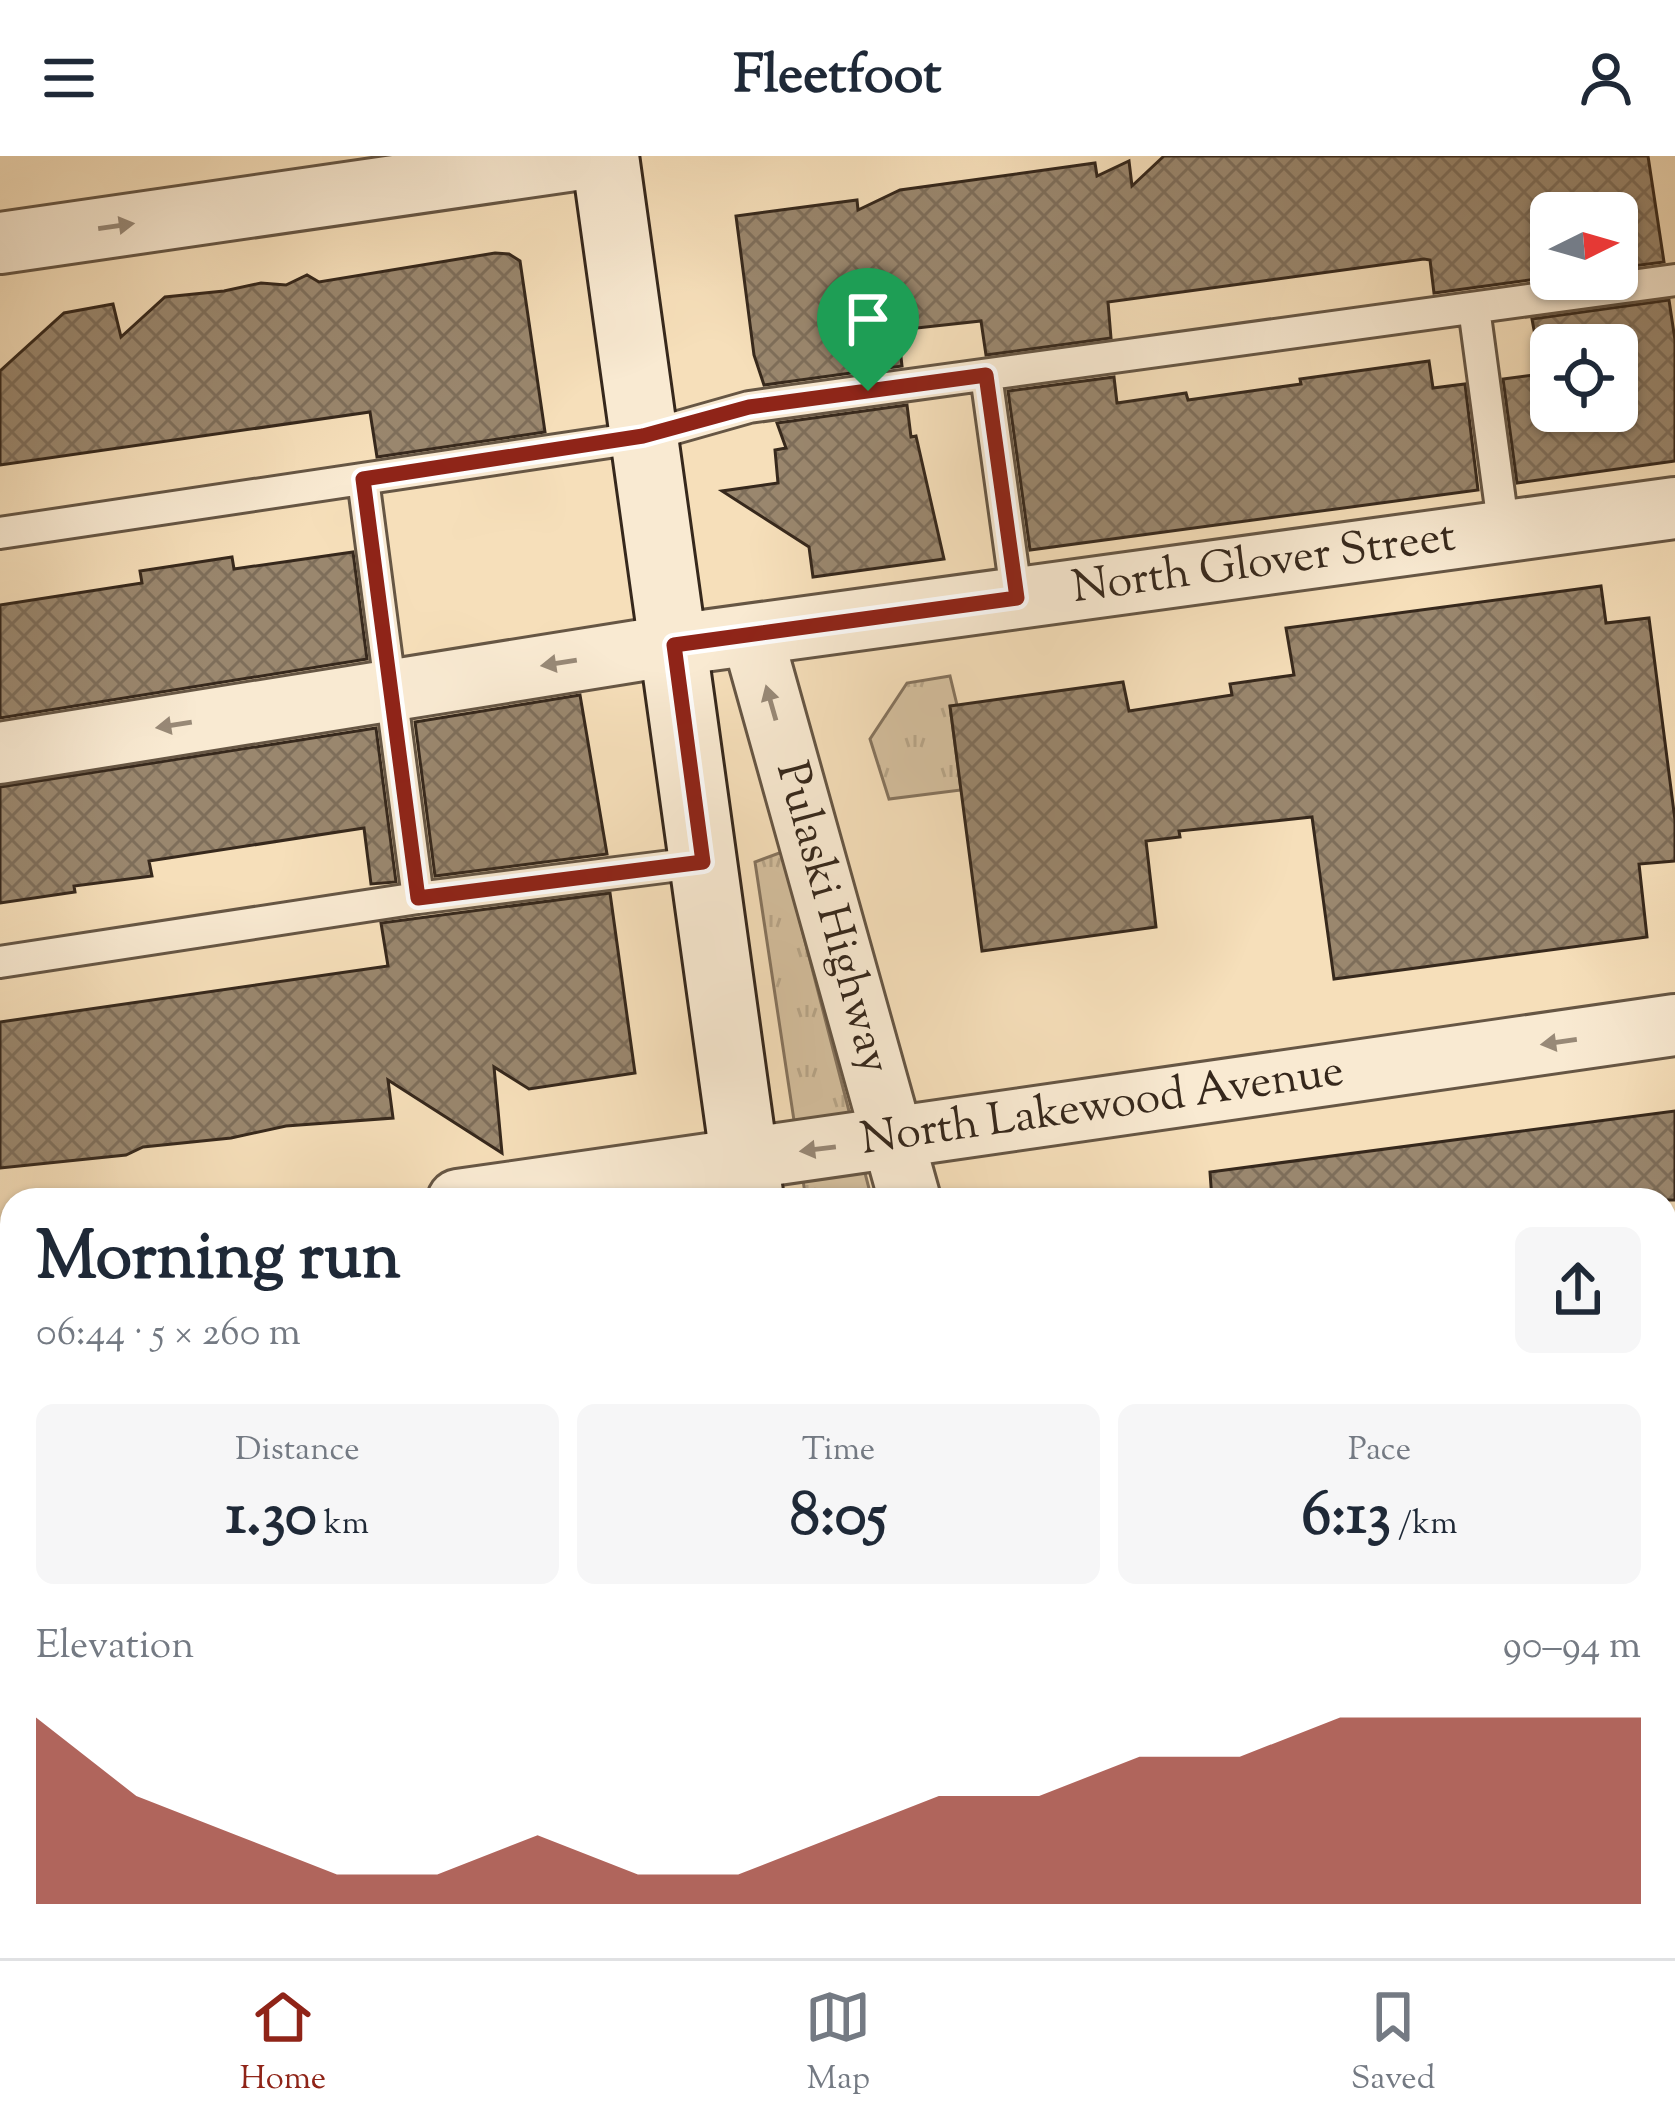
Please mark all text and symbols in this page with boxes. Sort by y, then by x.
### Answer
text: Fleetfoot [734,39,941,117]
icon: menu [36,45,102,111]
icon: person [1573,45,1639,111]
north arrow [1530,192,1638,300]
map controls [1530,192,1638,432]
one-way arrow [98,216,135,235]
pin [817,268,919,391]
icon: arrive [835,286,901,352]
button: locate [1530,324,1638,432]
street label: North Glover Street [1068,506,1460,623]
one-way arrow [540,654,577,673]
one-way arrow [760,684,779,721]
one-way arrow [154,716,192,734]
street label: Pulaski Highway [757,755,906,1081]
one-way arrow [1540,1033,1577,1052]
street label: North Lakewood Avenue [857,1041,1348,1174]
one-way arrow [799,1139,836,1158]
text: Morning run [36,1214,401,1309]
button: share [1515,1227,1641,1353]
text: 06:44 · 5 × 260 m [36,1307,301,1363]
text: Distance [235,1427,360,1475]
text: Time [802,1427,875,1475]
text: Pace [1348,1427,1411,1475]
text: 1.30 [226,1475,317,1562]
text: 8:05 [790,1475,887,1562]
text: 6:13 [1301,1475,1391,1562]
text: km [317,1501,369,1549]
text: /km [1391,1501,1458,1549]
text: Elevation [36,1620,194,1676]
text: 90–94 m [1503,1620,1641,1676]
tab: Home [240,1984,326,2104]
tab: Map [805,1984,871,2104]
tab: Saved [1351,1984,1435,2104]

